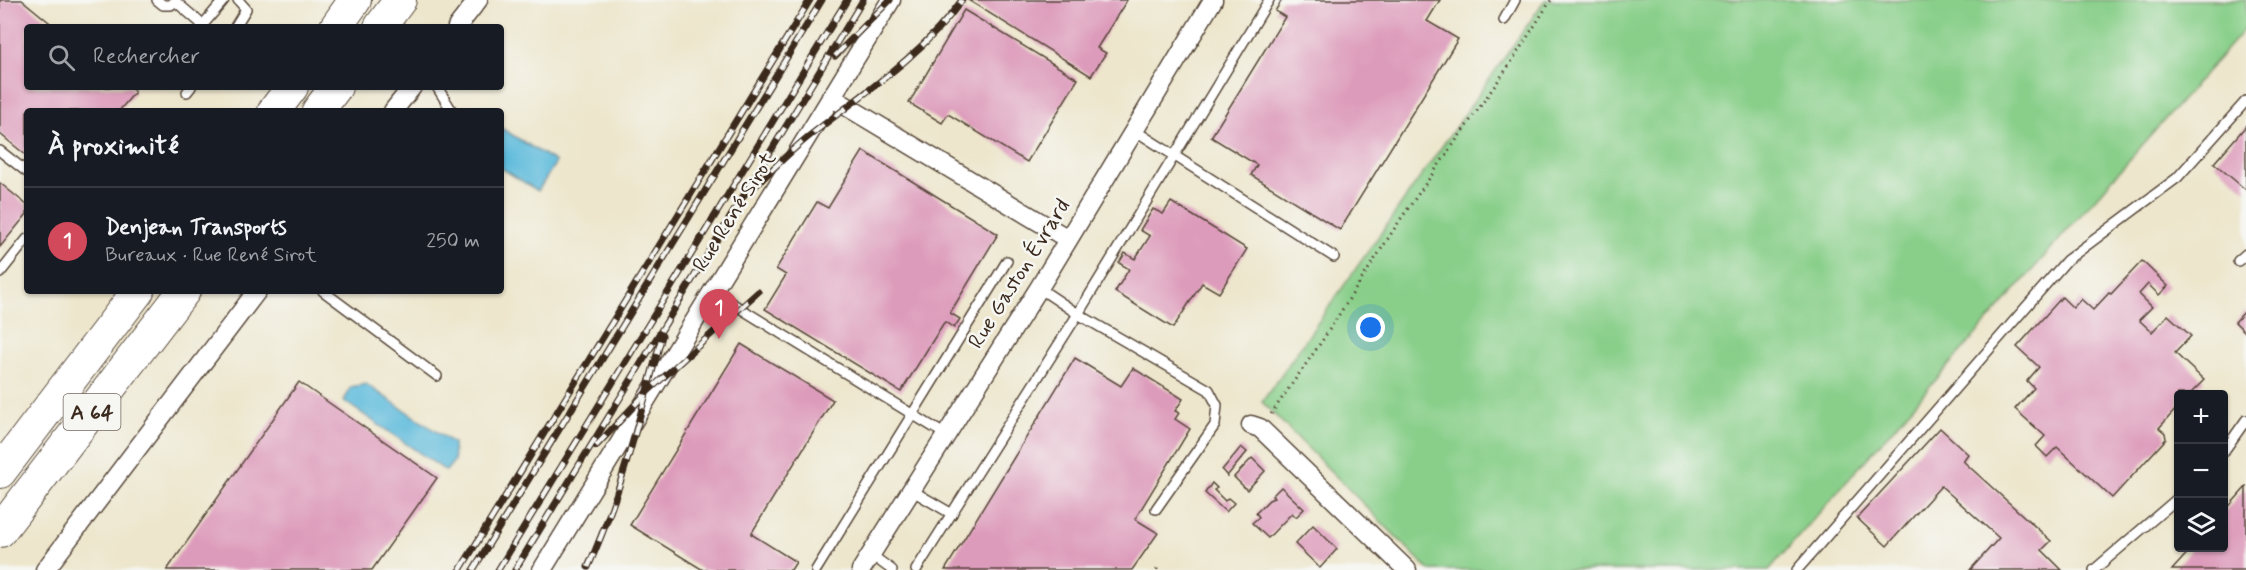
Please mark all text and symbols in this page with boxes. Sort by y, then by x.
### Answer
search box [24,24,504,90]
icon: search [45,41,78,74]
text: Rechercher [93,43,200,71]
text: À proximité [48,130,179,164]
street label: Rue René Sirot [687,147,783,278]
street label: Rue Gaston Évrard [962,193,1077,354]
text: Denjean Transports [105,214,287,242]
text: 1 [63,228,72,255]
text: 250 m [426,228,480,255]
text: Bureaux · Rue René Sirot [105,242,317,269]
pin: 1 [700,290,738,339]
your location [1356,313,1385,342]
map controls [2174,390,2228,552]
button: + [2174,390,2228,444]
road number: A 64 [64,394,121,430]
button: − [2174,444,2228,498]
button: layers [2174,498,2228,552]

